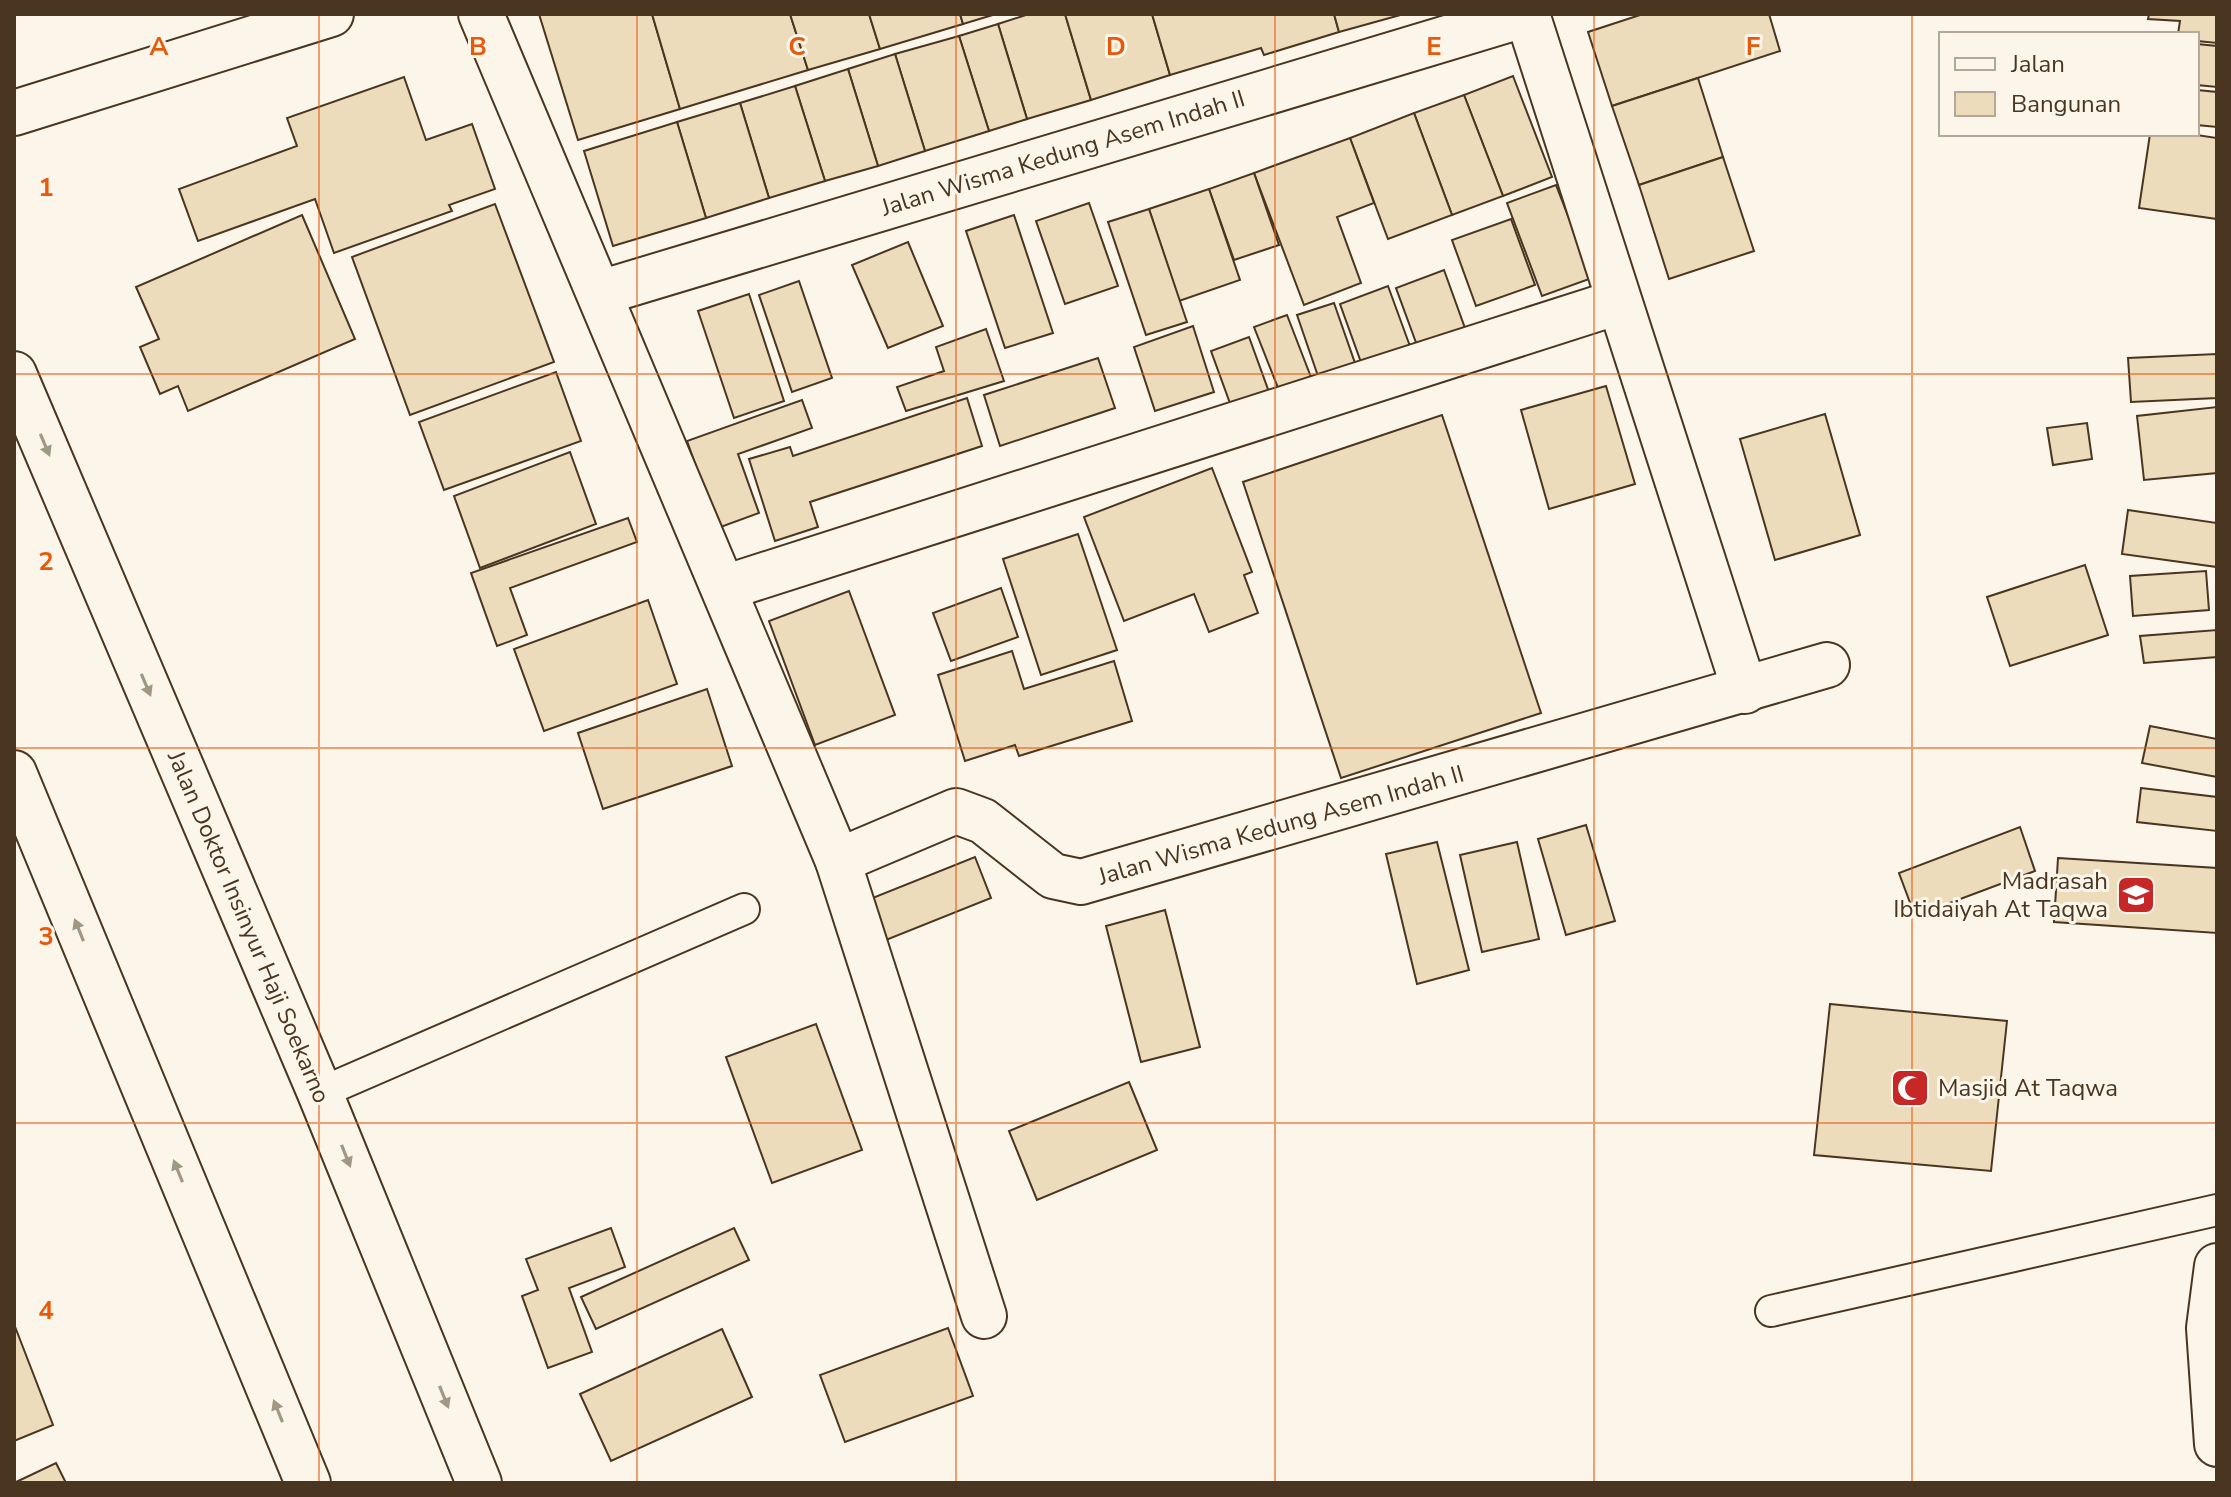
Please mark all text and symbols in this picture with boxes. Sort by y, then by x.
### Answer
text: A [149,29,169,64]
text: B [469,29,487,64]
text: C [788,29,806,64]
text: D [1106,29,1126,64]
text: E [1426,29,1442,64]
text: F [1746,29,1760,64]
legend [1939,32,2199,136]
text: Jalan [2010,48,2065,80]
street label: Jalan Wisma Kedung Asem Indah II [876,82,1249,224]
text: Bangunan [2011,88,2121,120]
text: 1 [38,170,54,205]
one-way arrow [38,434,51,457]
text: 2 [38,544,54,579]
one-way arrow [140,673,153,697]
street label: Jalan Doktor Insinyur Haji Soekarno [160,745,338,1108]
street label: Jalan Wisma Kedung Asem Indah II [1094,757,1467,893]
place label: Madrasah Ibtidaiyah At Taqwa [1893,865,2108,925]
school or university icon: Madrasah Ibtidaiyah At Taqwa [2115,874,2157,916]
one-way arrow [72,918,85,942]
text: 3 [38,919,54,954]
mosque icon: Masjid At Taqwa [1889,1067,1931,1109]
place label: Masjid At Taqwa [1938,1072,2118,1104]
one-way arrow [339,1144,352,1168]
one-way arrow [172,1159,185,1183]
text: 4 [38,1293,54,1328]
one-way arrow [437,1385,450,1409]
one-way arrow [271,1399,284,1423]

